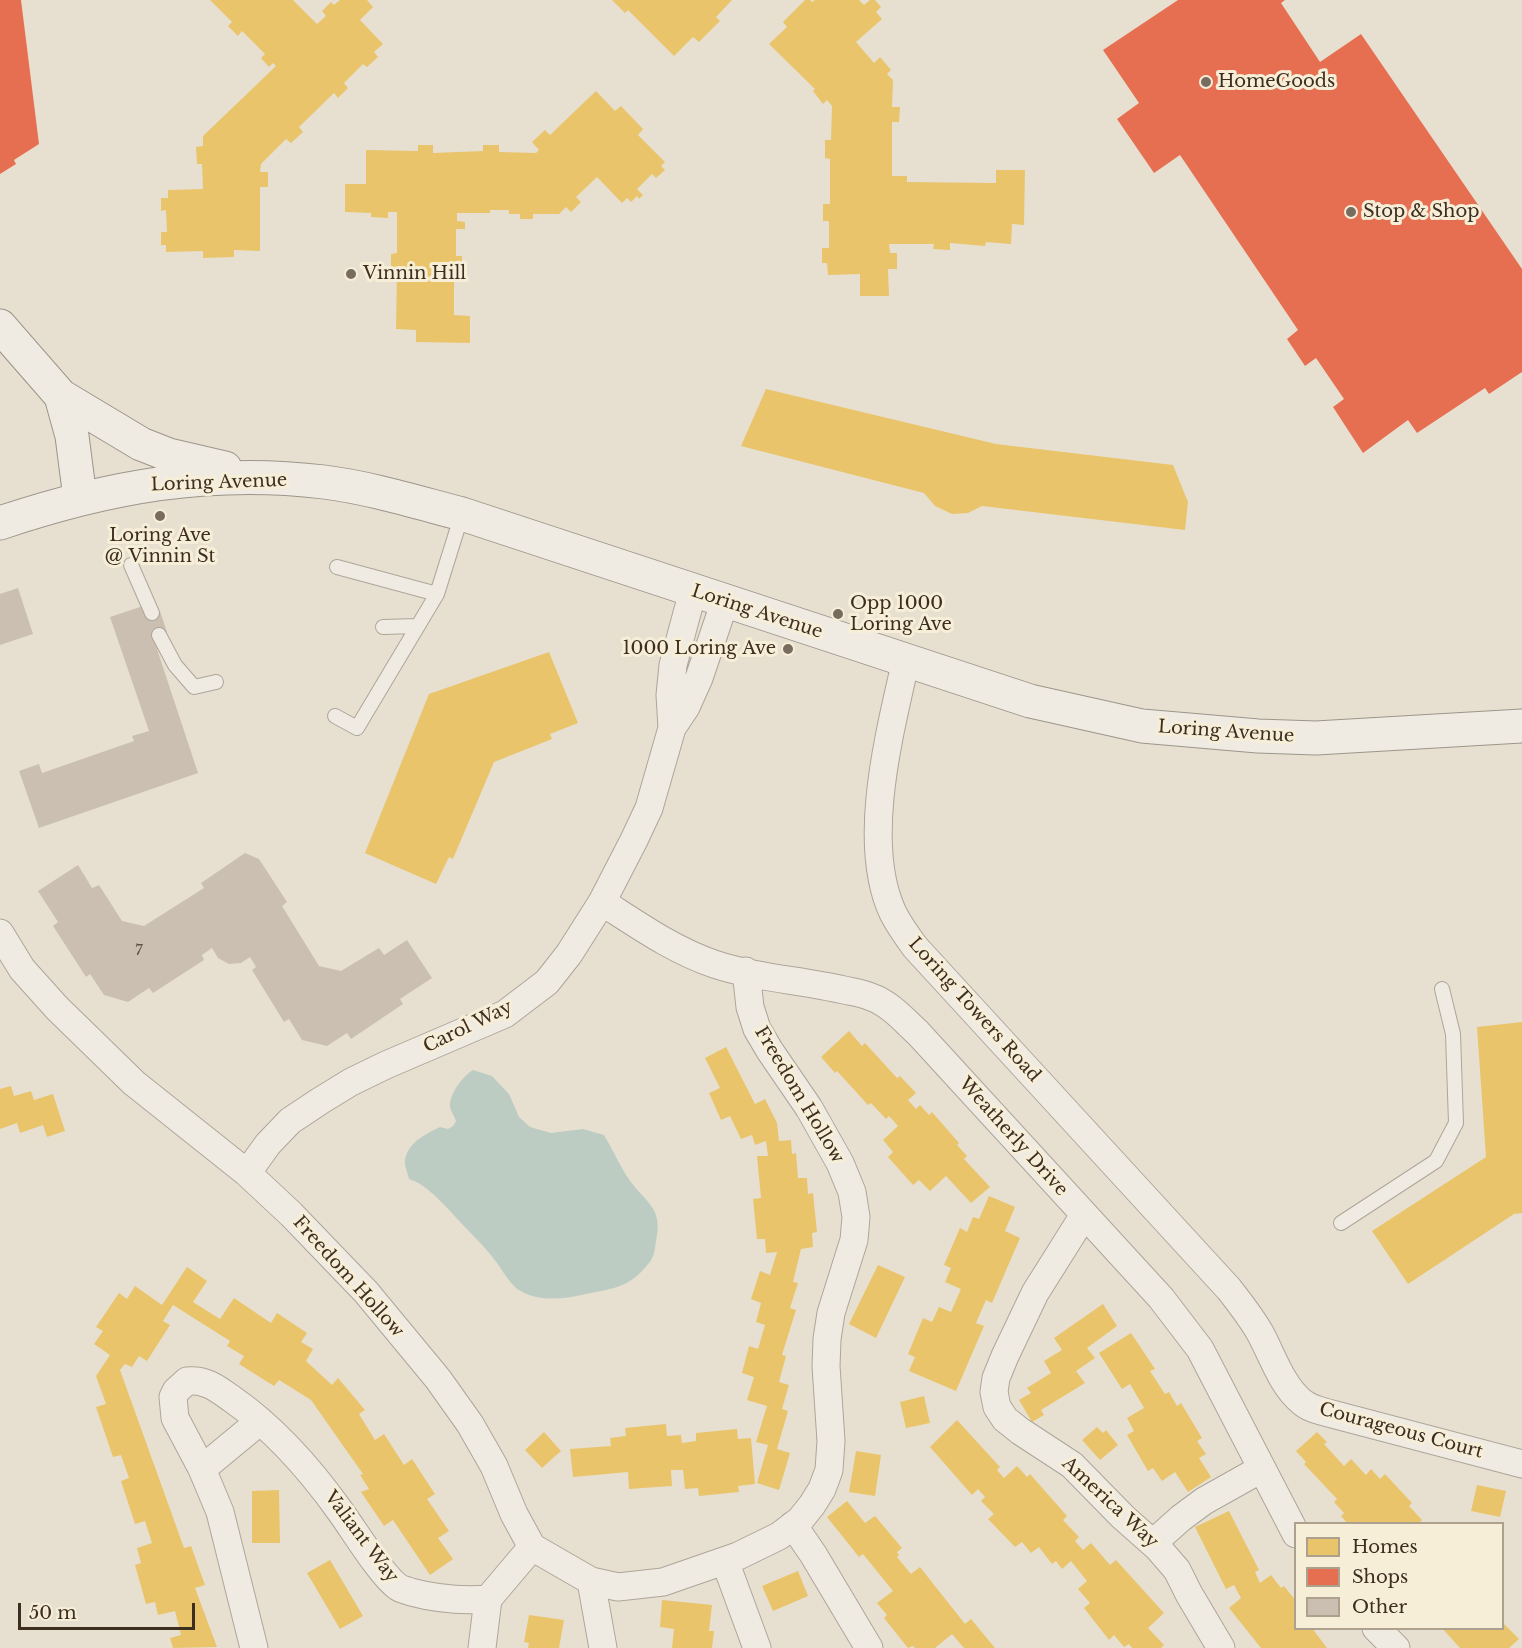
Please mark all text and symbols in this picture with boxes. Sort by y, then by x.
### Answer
place label: HomeGoods [1218,71,1335,93]
marker: HomeGoods [1199,75,1213,89]
place label: Stop & Shop [1363,201,1479,223]
marker: Stop & Shop [1344,205,1358,219]
place label: Vinnin Hill [363,263,466,285]
marker: Vinnin Hill [344,267,358,281]
street label: Loring Avenue [150,470,288,496]
marker: Loring Ave @ Vinnin St [153,509,167,523]
place label: Loring Ave @ Vinnin St [105,525,215,568]
street label: Loring Avenue [689,581,825,643]
place label: Opp 1000 Loring Ave [850,593,952,636]
marker: Opp 1000 Loring Ave [831,607,845,621]
place label: 1000 Loring Ave [623,638,776,660]
marker: 1000 Loring Ave [781,642,795,656]
street label: Loring Avenue [1157,716,1295,748]
street label: Loring Towers Road [903,933,1045,1087]
house number: 7 [135,942,143,960]
street label: Carol Way [420,996,516,1058]
street label: Freedom Hollow [750,1023,848,1167]
street label: Weatherly Drive [954,1073,1072,1201]
street label: Freedom Hollow [288,1212,408,1342]
street label: Courageous Court [1317,1399,1485,1463]
street label: America Way [1057,1453,1163,1553]
street label: Valiant Way [319,1487,403,1587]
legend [1294,1522,1504,1630]
text: Homes [1352,1536,1418,1558]
text: Shops [1352,1566,1408,1588]
scale bar [21,1591,198,1629]
text: Other [1352,1596,1407,1618]
text: 50 m [29,1602,77,1624]

